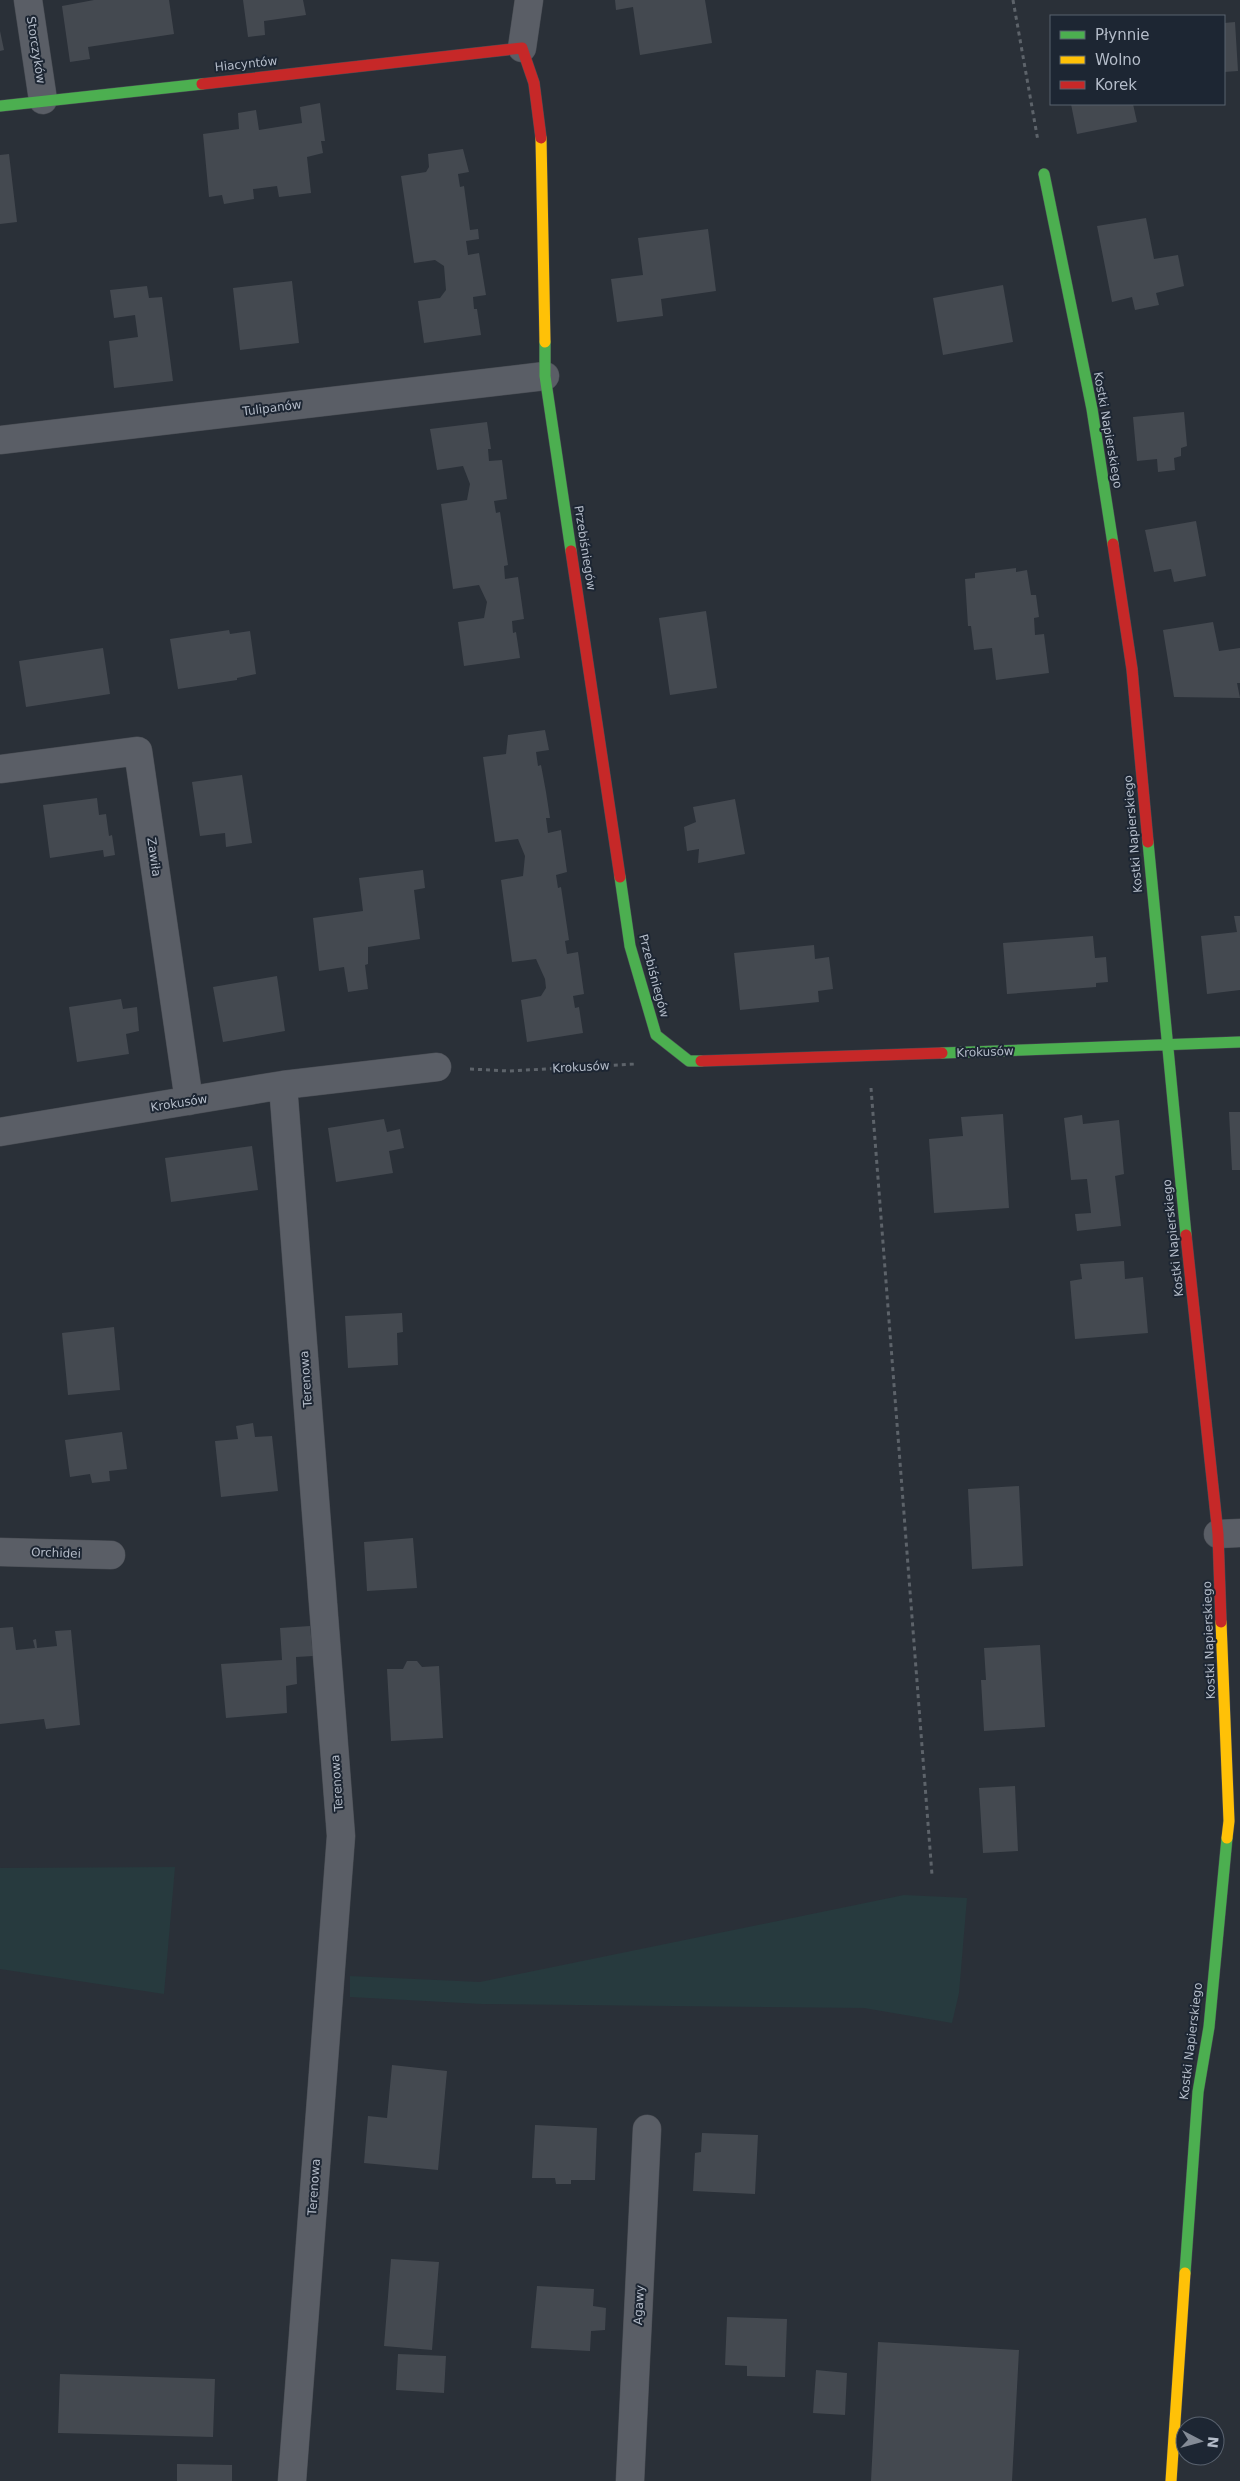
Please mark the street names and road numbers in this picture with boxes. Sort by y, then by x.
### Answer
street label: Storczyków [24,15,48,85]
street label: Hiacyntów [214,54,278,74]
street label: Kostki Napierskiego [1091,371,1125,489]
street label: Tulipanów [241,397,303,419]
street label: Przebiśniegów [571,504,599,592]
street label: Kostki Napierskiego [1121,775,1145,893]
street label: Zawiła [144,836,164,878]
street label: Przebiśniegów [636,933,672,1019]
street label: Krokusów [956,1044,1014,1060]
street label: Krokusów [552,1058,610,1075]
street label: Krokusów [150,1092,209,1114]
street label: Kostki Napierskiego [1160,1179,1186,1297]
street label: Terenowa [297,1350,315,1409]
street label: Orchidei [31,1545,81,1561]
street label: Kostki Napierskiego [1200,1581,1218,1699]
street label: Terenowa [328,1754,346,1813]
street label: Kostki Napierskiego [1177,1982,1205,2100]
street label: Terenowa [305,2158,323,2217]
street label: Agawy [631,2285,647,2325]

